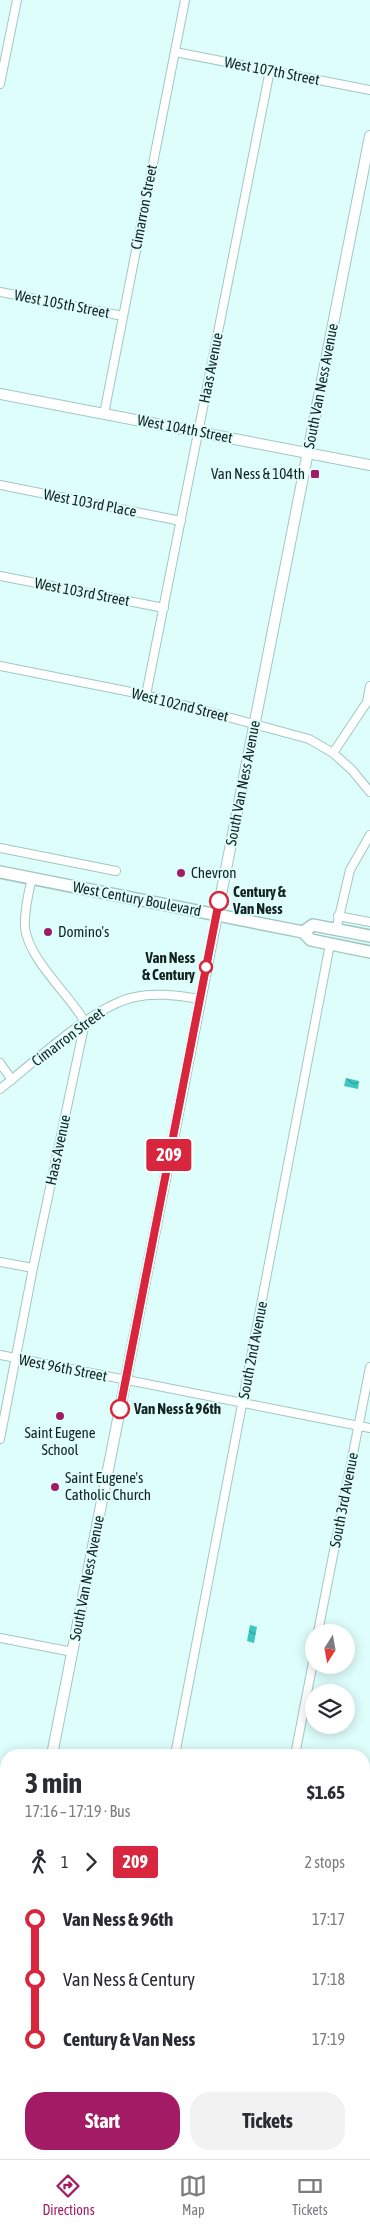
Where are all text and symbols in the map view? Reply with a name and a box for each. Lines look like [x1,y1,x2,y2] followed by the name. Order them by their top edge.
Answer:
[223,53,321,88] street label: West 107th Street
[127,163,160,251] street label: Cimarron Street
[13,286,111,321] street label: West 105th Street
[300,322,341,450] street label: South Van Ness Avenue
[195,331,226,405] street label: Haas Avenue
[136,411,234,446] street label: West 104th Street
[211,465,305,482] place label: Van Ness & 104th
[309,468,321,480] marker: Van Ness & 104th
[42,485,138,520] street label: West 103rd Place
[33,574,131,609] street label: West 103rd Street
[130,684,230,725] street label: West 102nd Street
[222,719,263,847] street label: South Van Ness Avenue
[191,864,237,881] place label: Chevron
[175,867,187,879] marker: Chevron
[71,878,203,919] street label: West Century Boulevard
[232,883,286,917] place label: Century & Van Ness
[209,891,229,911] marker: Century & Van Ness
[58,923,109,940] place label: Domino's
[42,926,54,938] marker: Domino's
[142,949,196,983] place label: Van Ness & Century
[199,960,213,974] marker: Van Ness & Century
[28,1004,107,1069] street label: Cimarron Street
[42,1113,73,1187] street label: Haas Avenue
[140,1139,198,1171] line badge: 209
[156,1144,182,1165] text: 209
[235,1299,270,1400] street label: South 2nd Avenue
[18,1351,109,1384] street label: West 96th Street
[110,1399,130,1419] marker: Van Ness & 96th
[133,1400,221,1417] place label: Van Ness & 96th
[54,1410,66,1422] marker: Saint Eugene School
[24,1424,96,1458] place label: Saint Eugene School
[326,1451,361,1549] street label: South 3rd Avenue
[65,1469,151,1503] place label: Saint Eugene's Catholic Church
[49,1481,61,1493] marker: Saint Eugene's Catholic Church
[66,1514,107,1642] street label: South Van Ness Avenue
[305,1624,355,1674] north arrow
[305,1624,355,1734] map controls
[305,1684,355,1734] button: layers
[25,1767,82,1799] text: 3 min
[307,1781,345,1803] text: $1.65
[25,1802,130,1820] text: 17:16 – 17:19 · Bus
[25,1848,53,1876] icon: walk
[77,1848,105,1876] icon: forward
[123,1851,148,1872] text: 209
[61,1853,69,1871] text: 1
[304,1853,345,1871] text: 2 stops
[63,1908,173,1930] text: Van Ness & 96th
[312,1910,345,1928] text: 17:17
[63,1968,195,1990] text: Van Ness & Century
[312,1970,345,1988] text: 17:18
[63,2028,195,2050] text: Century & Van Ness
[312,2030,345,2048] text: 17:19
[25,2092,180,2150] button: Start
[190,2092,345,2150] button: Tickets
[42,2172,95,2218] tab: Directions
[179,2172,207,2218] tab: Map
[292,2172,328,2218] tab: Tickets

